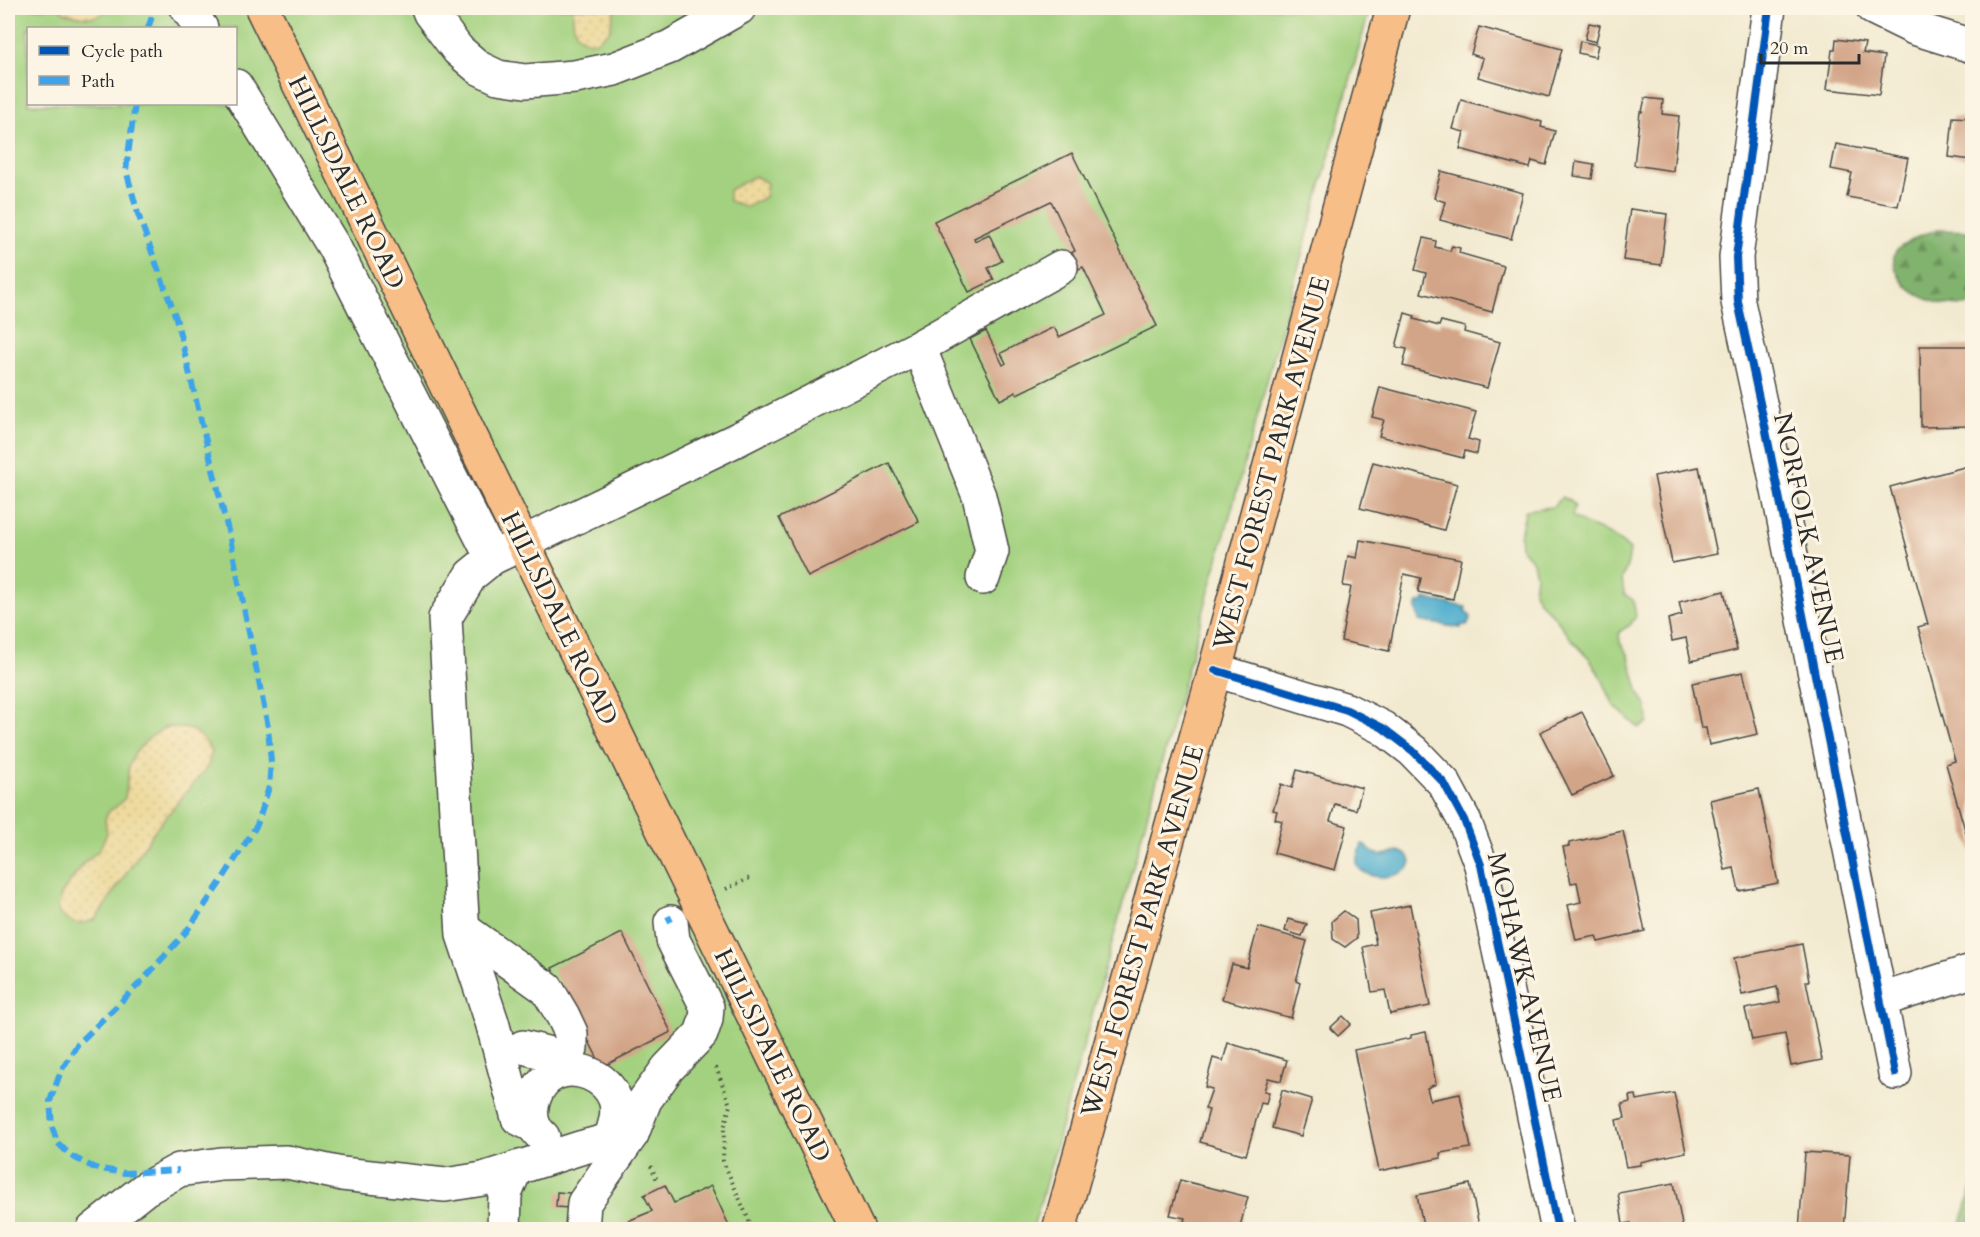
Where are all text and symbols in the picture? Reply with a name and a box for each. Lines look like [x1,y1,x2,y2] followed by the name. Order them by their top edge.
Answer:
[27,27,237,105] legend
[1761,27,1858,65] scale bar
[1770,36,1809,61] text: 20 m
[81,39,163,64] text: Cycle path
[81,69,115,94] text: Path
[280,70,413,295] street label: HILLSDALE ROAD
[1204,272,1338,655] street label: WEST FOREST PARK AVENUE
[1765,410,1852,667] street label: NORFOLK AVENUE
[493,506,626,731] street label: HILLSDALE ROAD
[1072,741,1212,1122] street label: WEST FOREST PARK AVENUE
[1479,849,1570,1105] street label: MOHAWK AVENUE
[706,943,839,1168] street label: HILLSDALE ROAD

